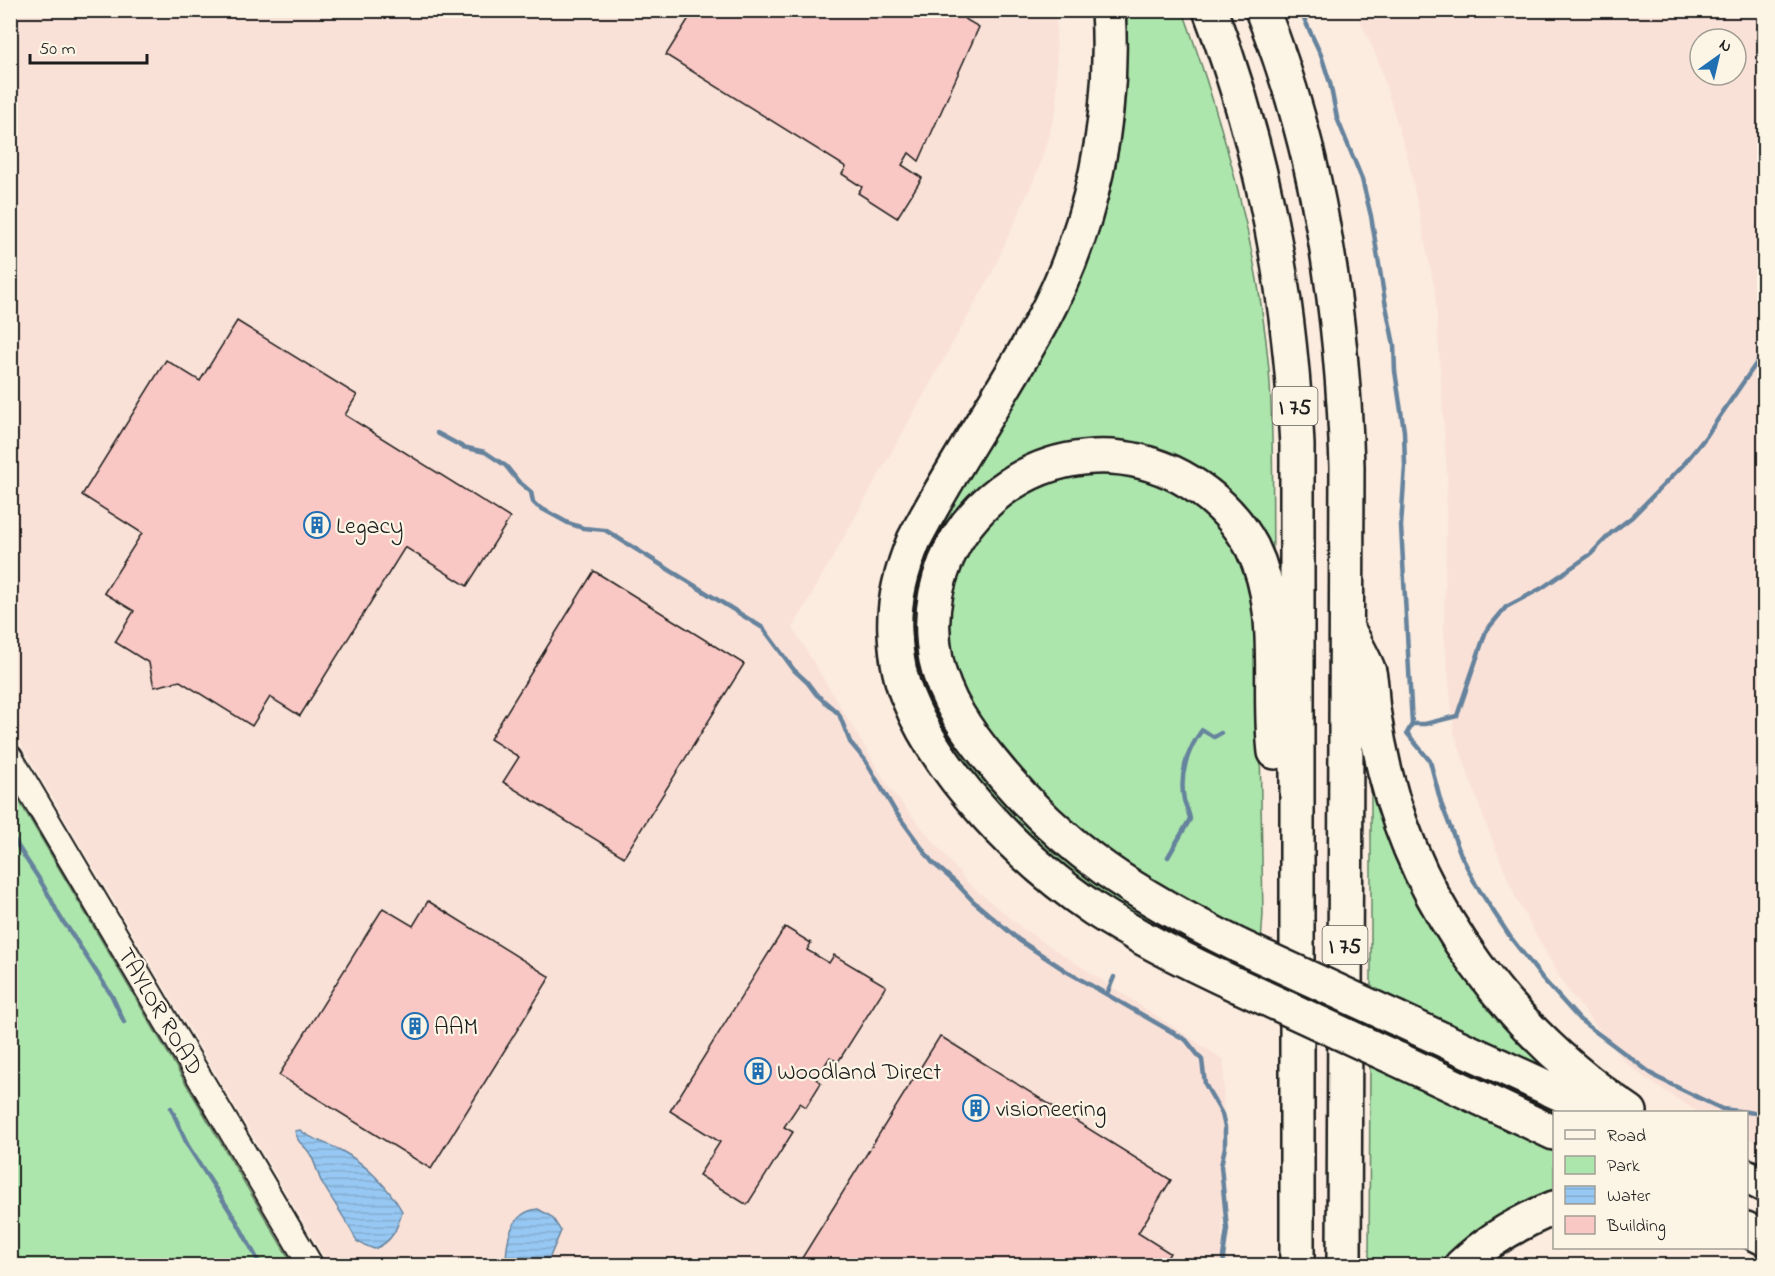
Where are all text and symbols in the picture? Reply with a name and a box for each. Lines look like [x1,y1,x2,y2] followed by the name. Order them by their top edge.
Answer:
[30,27,147,65] scale bar
[1688,27,1748,87] north arrow
[1714,33,1737,59] text: N
[39,37,76,63] text: 50 m
[1272,387,1318,425] road number: I 75
[302,510,332,540] building icon: Legacy
[336,510,403,546] place label: Legacy
[1322,926,1368,964] road number: I 75
[107,942,211,1083] street label: TAYLOR ROAD
[400,1011,430,1041] building icon: AAM
[434,1011,478,1046] place label: AAM
[743,1056,773,1086] building icon: Woodland Direct
[777,1056,941,1091] place label: Woodland Direct
[961,1093,991,1123] building icon: visioneering
[996,1093,1106,1128] place label: visioneering
[1553,1111,1748,1249] legend
[1607,1124,1646,1150] text: Road
[1607,1154,1640,1180] text: Park
[1607,1184,1651,1210] text: Water
[1606,1214,1666,1241] text: Building

